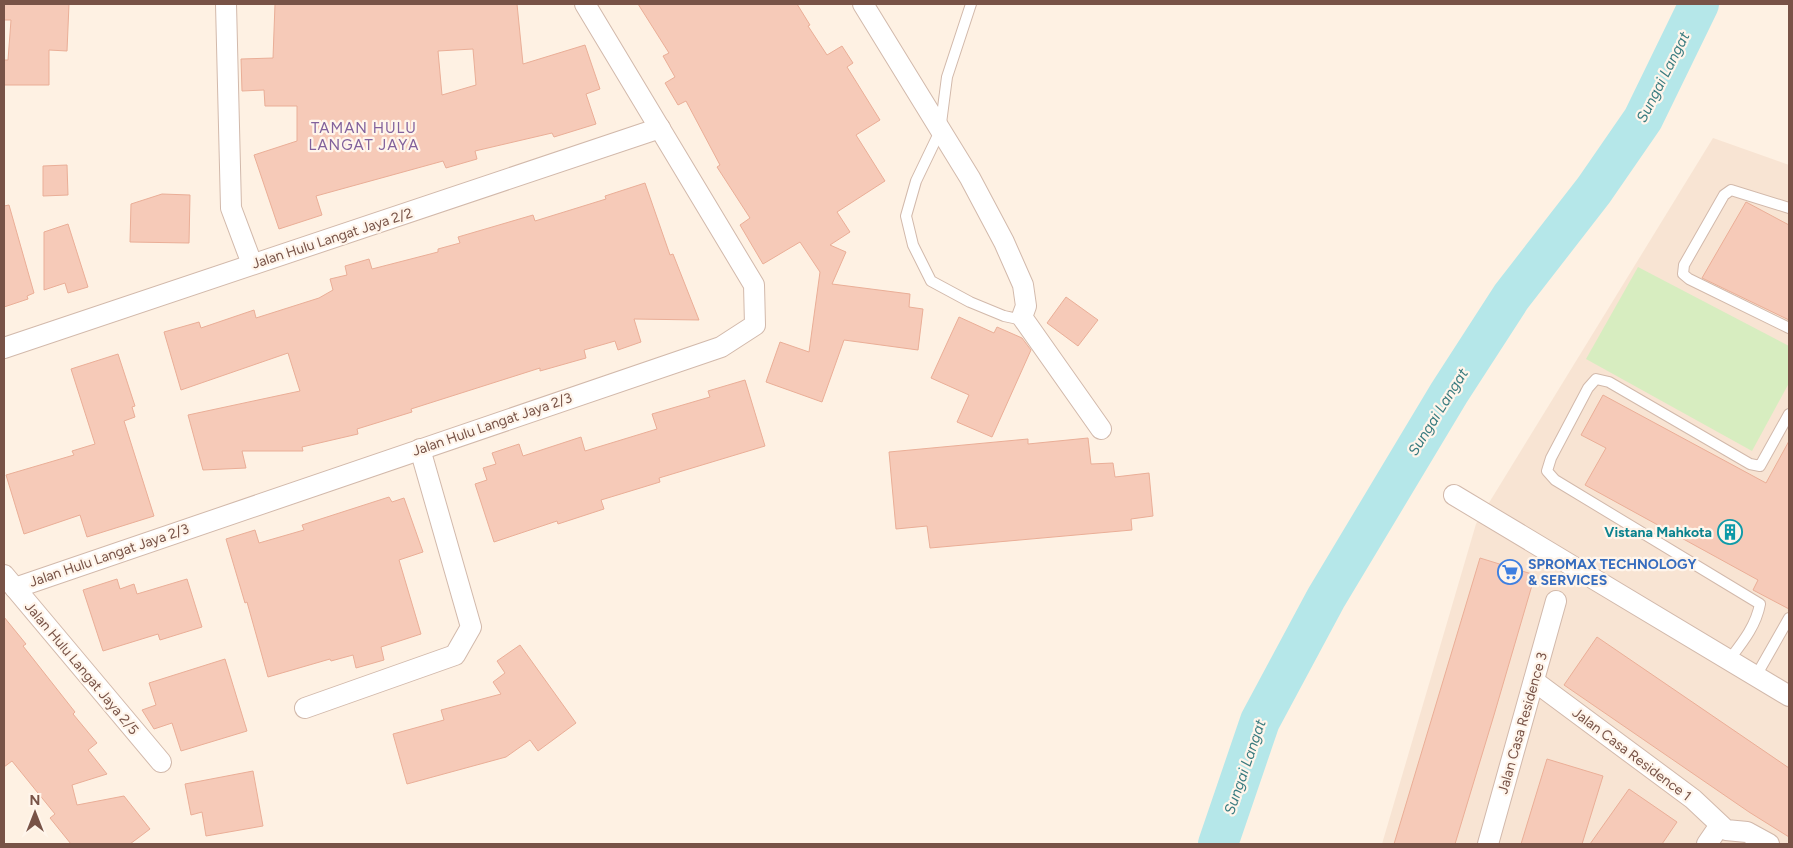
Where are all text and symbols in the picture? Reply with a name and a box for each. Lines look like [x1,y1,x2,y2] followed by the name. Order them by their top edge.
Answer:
[1632,29,1694,125] water label: Sungai Langat
[309,119,419,154] district label: TAMAN HULU LANGAT JAYA
[250,204,415,273] street label: Jalan Hulu Langat Jaya 2/2
[1404,365,1472,459] water label: Sungai Langat
[410,389,574,460] street label: Jalan Hulu Langat Jaya 2/3
[1717,519,1743,545] building icon: Vistana Mahkota
[27,520,191,591] street label: Jalan Hulu Langat Jaya 2/3
[1604,524,1712,541] place label: Vistana Mahkota
[1528,556,1697,589] place label: SPROMAX TECHNOLOGY & SERVICES
[1497,559,1523,585] supermarket icon: SPROMAX TECHNOLOGY & SERVICES
[21,598,142,738] street label: Jalan Hulu Langat Jaya 2/5
[1494,650,1551,796] street label: Jalan Casa Residence 3
[1569,704,1695,805] street label: Jalan Casa Residence 1
[1220,717,1270,817] water label: Sungai Langat
[10,788,60,838] north arrow
[30,792,40,809] text: N

